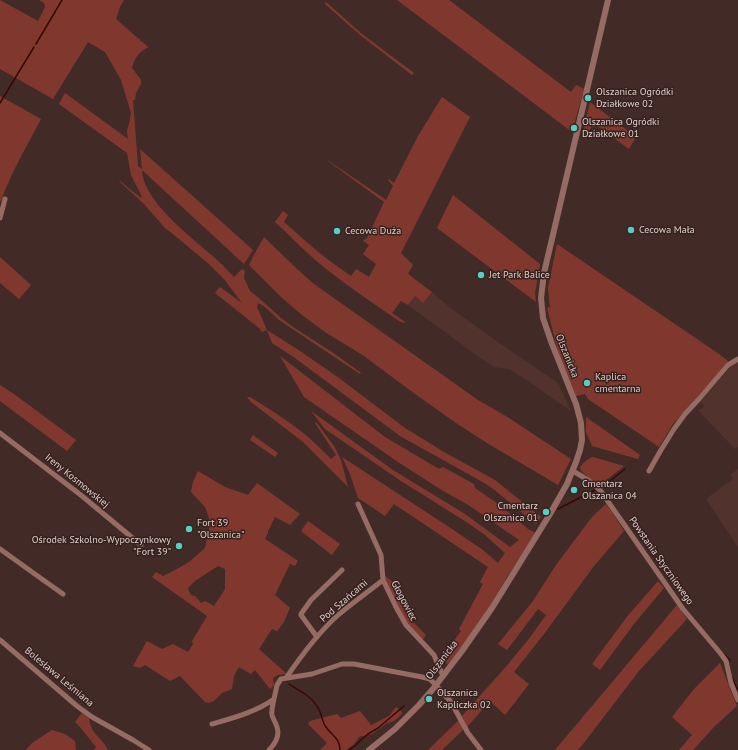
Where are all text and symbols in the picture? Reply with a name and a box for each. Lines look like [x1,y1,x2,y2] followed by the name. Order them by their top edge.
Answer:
[596,86,674,110] place label: Olszanica Ogródki Działkowe 02
[583,93,593,103] marker: Olszanica Ogródki Działkowe 02
[582,116,660,140] place label: Olszanica Ogródki Działkowe 01
[569,123,579,133] marker: Olszanica Ogródki Działkowe 01
[639,224,695,236] place label: Cecowa Mała
[345,225,401,237] place label: Cecowa Duża
[626,225,636,235] marker: Cecowa Mała
[332,226,342,236] marker: Cecowa Duża
[489,269,550,281] place label: Jet Park Balice
[476,270,486,280] marker: Jet Park Balice
[553,333,581,379] street label: Olszanicka
[595,371,640,394] place label: Kaplica cmentarna
[582,378,592,388] marker: Kaplica cmentarna
[42,451,112,511] street label: Ireny Kosmowskiej
[582,478,637,502] place label: Cmentarz Olszanica 04
[569,485,579,495] marker: Cmentarz Olszanica 04
[483,500,538,524] place label: Cmentarz Olszanica 01
[541,507,551,517] marker: Cmentarz Olszanica 01
[626,515,696,607] street label: Powstania Styczniowego
[197,517,244,540] place label: Fort 39 "Olszanica"
[184,524,194,534] marker: Fort 39 "Olszanica"
[32,534,171,558] place label: Ośrodek Szkolno-Wypoczynkowy "Fort 39"
[174,541,184,551] marker: Ośrodek Szkolno-Wypoczynkowy "Fort 39"
[318,577,370,625] street label: Pod Szańcami
[388,579,420,623] street label: Głogowiec
[423,638,461,682] street label: Olszanicka
[22,645,96,709] street label: Bolesława Leśmiana
[437,687,491,710] place label: Olszanica Kapliczka 02
[424,694,434,704] marker: Olszanica Kapliczka 02

